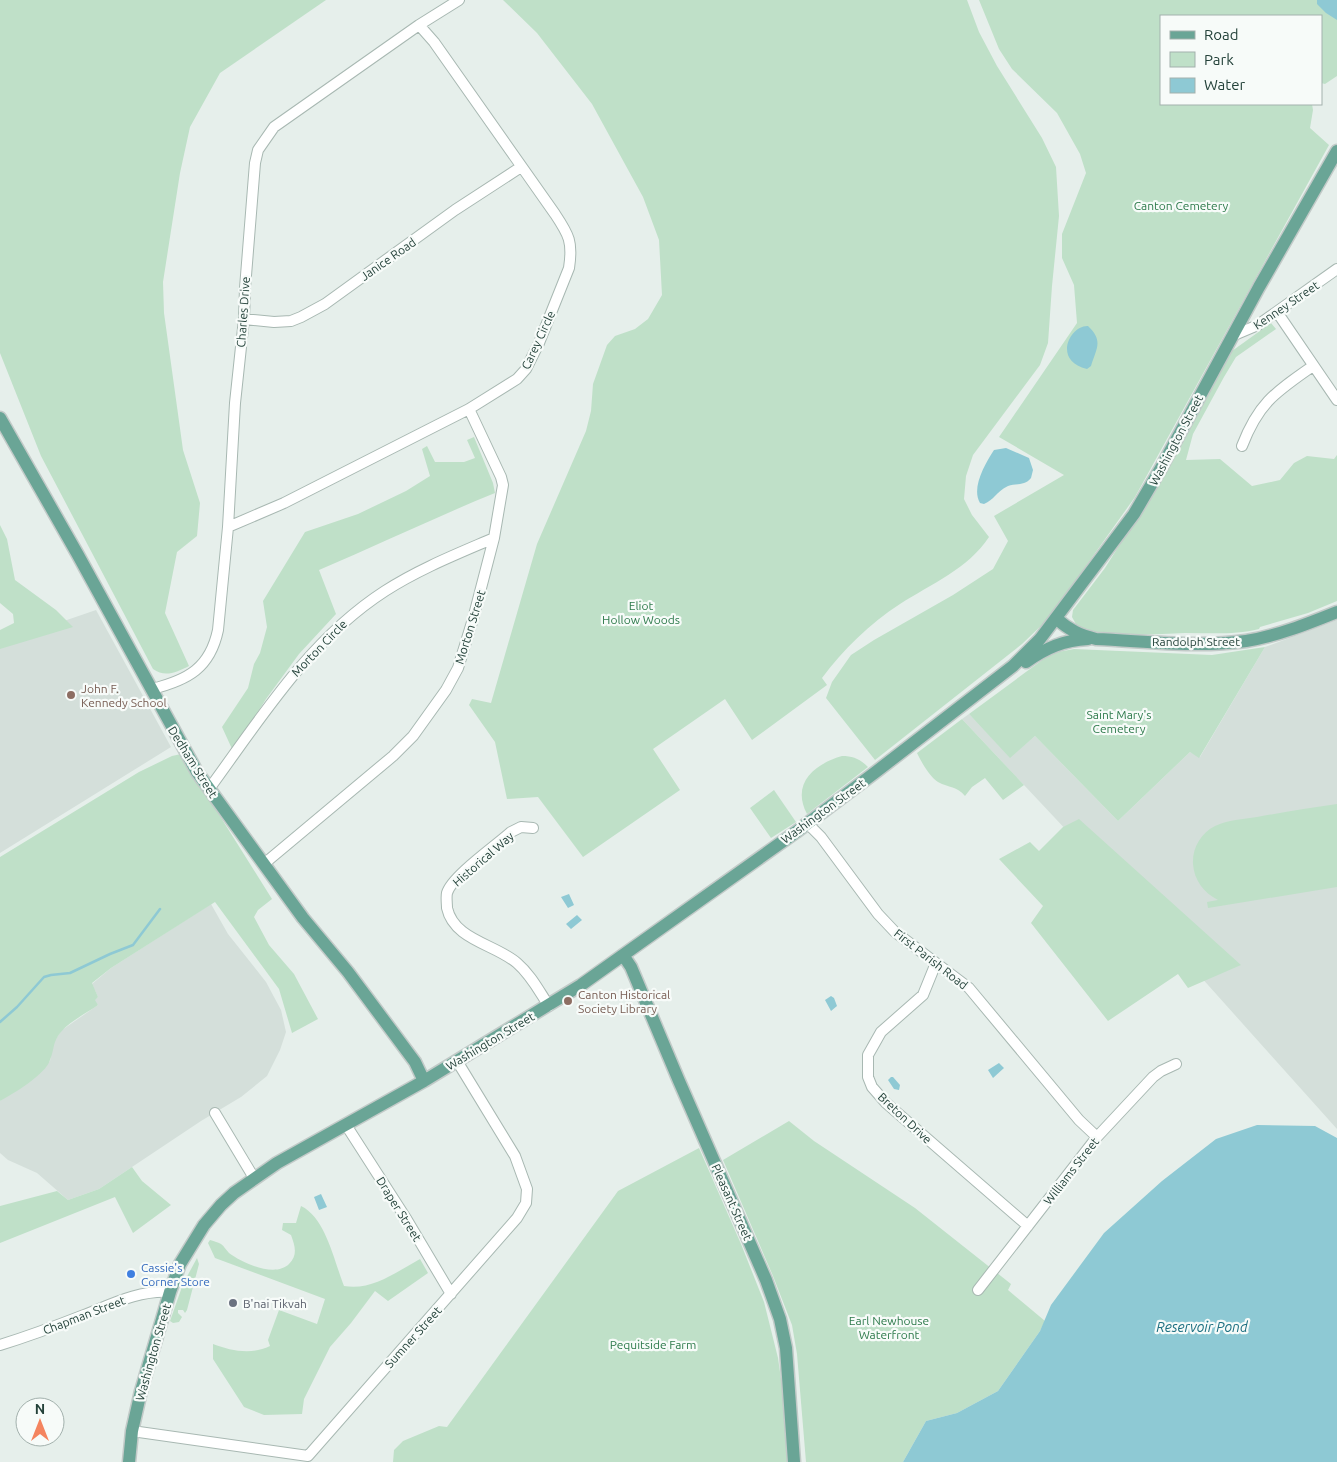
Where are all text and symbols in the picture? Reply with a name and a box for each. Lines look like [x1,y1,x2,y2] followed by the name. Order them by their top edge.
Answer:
[1160,15,1322,105] legend
[1204,26,1239,43] text: Road
[1204,51,1234,68] text: Park
[1204,76,1245,93] text: Water
[1134,199,1228,212] park label: Canton Cemetery
[358,235,418,283] street label: Janice Road
[234,276,252,348] street label: Charles Drive
[1251,278,1321,332] street label: Kenney Street
[519,309,557,371] street label: Carey Circle
[1147,392,1205,487] street label: Washington Street
[453,588,488,666] street label: Morton Street
[602,599,680,626] park label: Eliot Hollow Woods
[289,617,349,679] street label: Morton Circle
[1152,635,1240,648] street label: Randolph Street
[81,682,167,709] place label: John F. Kennedy School
[65,689,77,701] marker: John F. Kennedy School
[1087,708,1152,735] park label: Saint Mary's Cemetery
[166,724,220,800] street label: Dedham Street
[778,776,868,846] street label: Washington Street
[450,829,516,889] street label: Historical Way
[892,926,970,992] street label: First Parish Road
[578,988,670,1015] place label: Canton Historical Society Library
[562,995,574,1007] marker: Canton Historical Society Library
[444,1009,537,1072] street label: Washington Street
[876,1090,934,1146] street label: Breton Drive
[1041,1135,1101,1207] street label: Williams Street
[709,1162,755,1242] street label: Pleasant Street
[374,1174,424,1244] street label: Draper Street
[141,1261,210,1288] place label: Cassie's Corner Store
[125,1268,137,1280] marker: Cassie's Corner Store
[41,1293,127,1337] street label: Chapman Street
[227,1297,239,1309] marker: B'nai Tikvah
[243,1297,307,1310] place label: B'nai Tikvah
[133,1302,173,1402] street label: Washington Street
[382,1304,444,1370] street label: Sumner Street
[849,1314,929,1341] park label: Earl Newhouse Waterfront
[1156,1319,1249,1335] water label: Reservoir Pond
[610,1338,696,1351] park label: Pequitside Farm
[15,1397,65,1447] north arrow
[35,1401,45,1417] text: N

